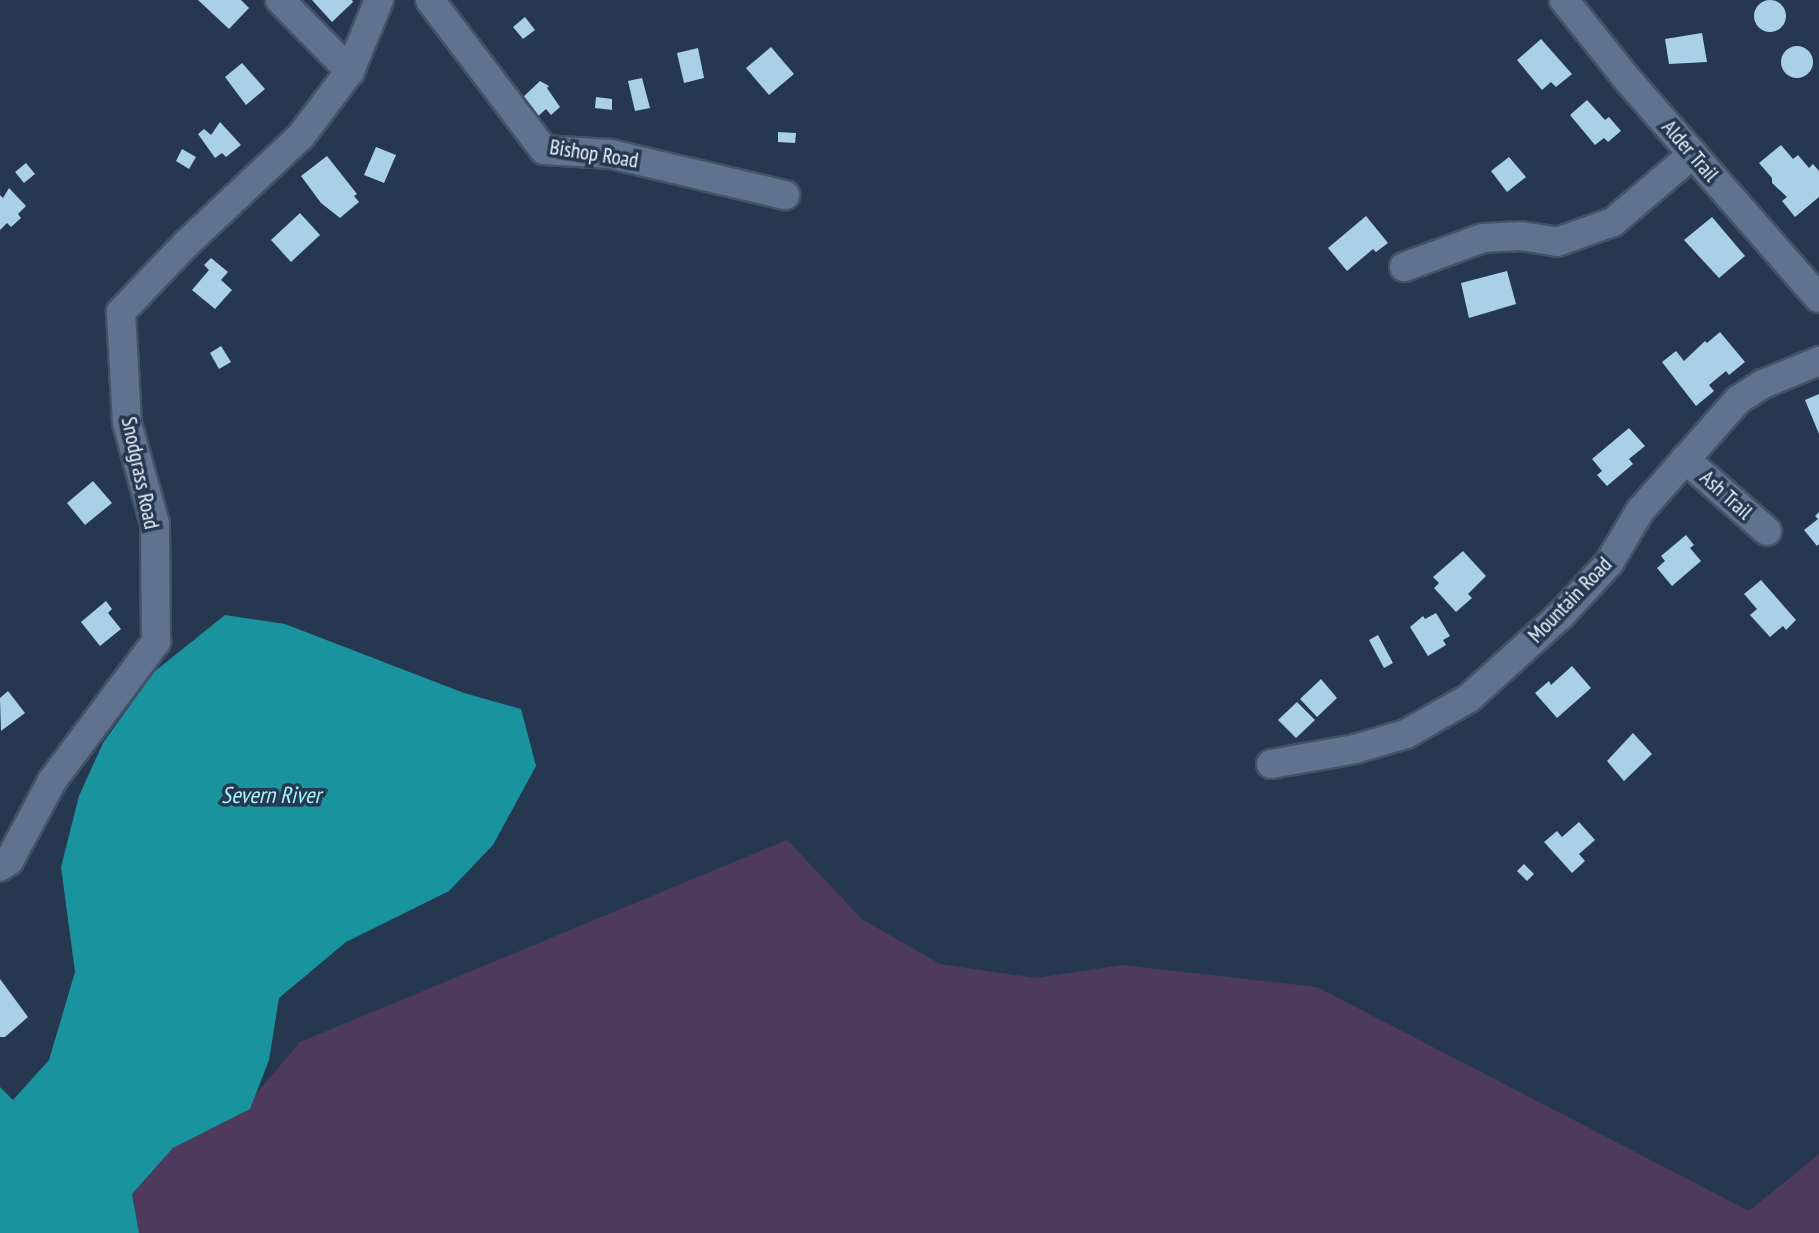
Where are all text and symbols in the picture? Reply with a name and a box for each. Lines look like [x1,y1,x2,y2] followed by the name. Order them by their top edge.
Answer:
[1656,115,1724,187] street label: Alder Trail
[548,135,640,173] street label: Bishop Road
[116,415,164,531] street label: Snodgrass Road
[1695,465,1757,525] street label: Ash Trail
[1523,552,1617,648] street label: Mountain Road
[221,781,321,809] water label: Severn River

